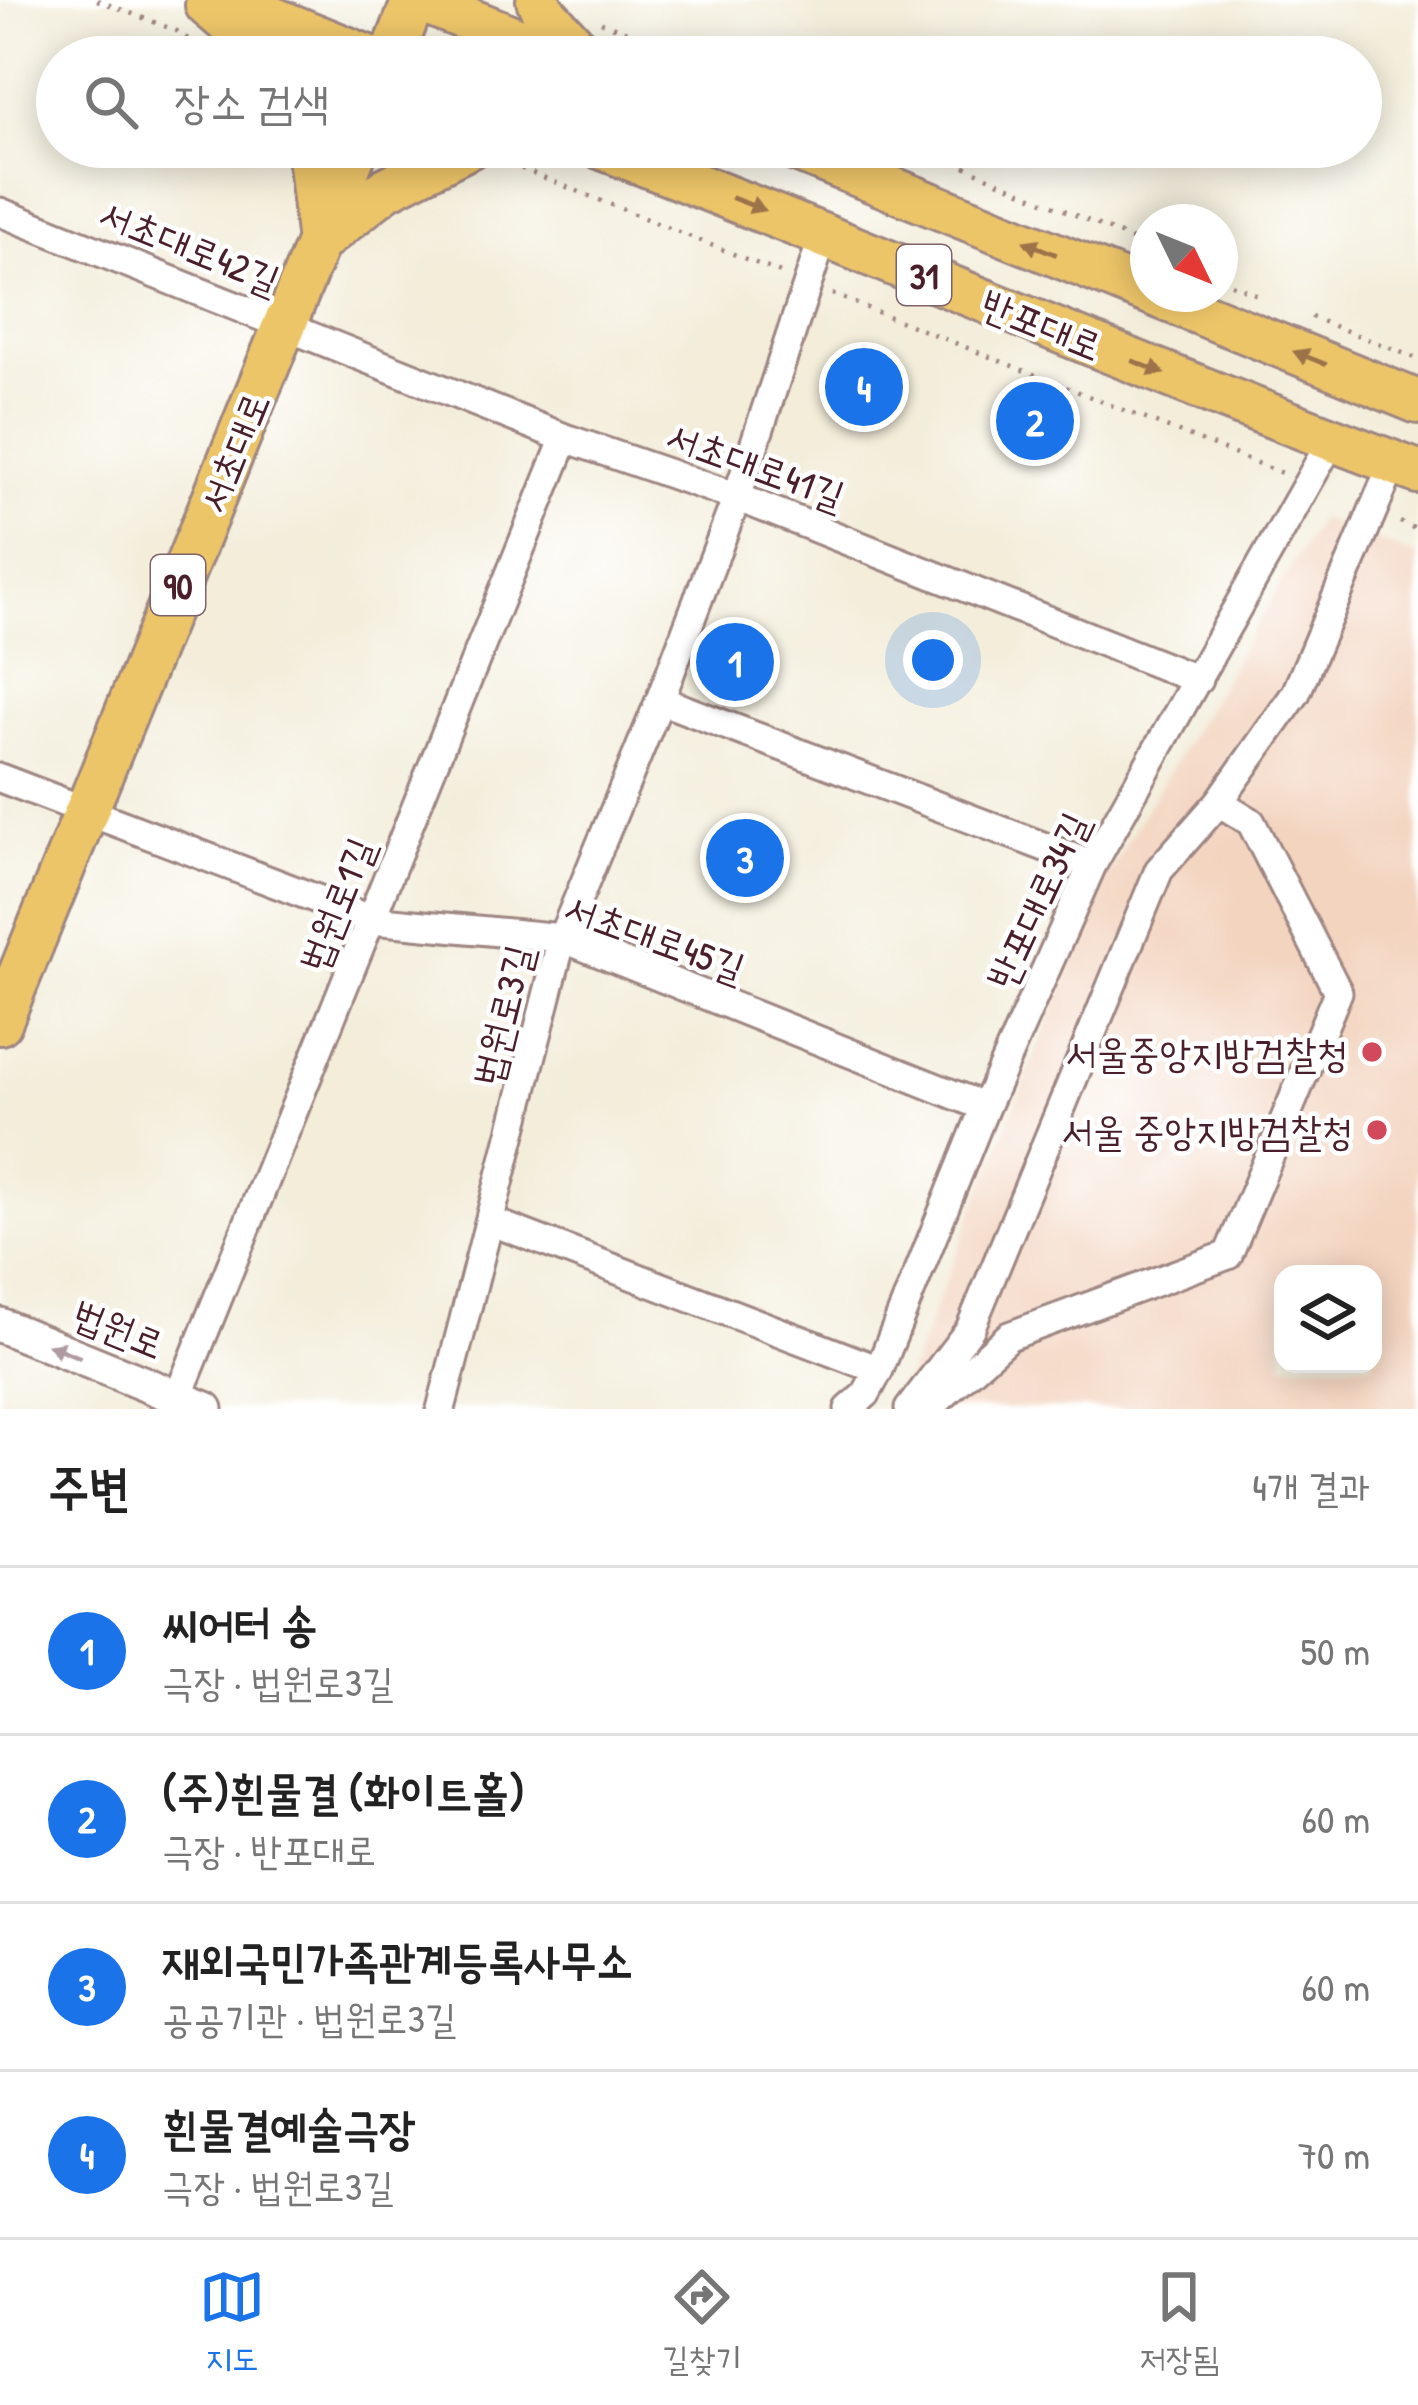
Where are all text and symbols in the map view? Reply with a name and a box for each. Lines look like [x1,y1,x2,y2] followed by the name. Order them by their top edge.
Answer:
[36,36,1382,168] search box
[78,69,144,135] icon: search
[174,71,329,132] text: 장소 검색
[92,186,288,306] street label: 서초대로42길
[731,196,767,215] one-way arrow
[1130,204,1238,312] north arrow
[1021,238,1057,257] one-way arrow
[897,245,951,305] road number: 31
[974,276,1110,372] street label: 반포대로
[825,342,903,432] pin: 4
[1291,348,1327,367] one-way arrow
[1131,358,1167,377] one-way arrow
[996,376,1074,466] pin: 2
[185,384,281,520] street label: 서초대로
[660,408,852,522] street label: 서초대로41길
[151,555,205,615] road number: 90
[696,617,774,707] pin: 1
[903,630,963,690] your location
[973,803,1101,997] street label: 반포대로34길
[706,813,784,903] pin: 3
[285,829,387,979] street label: 법원로1길
[558,880,752,994] street label: 서초대로45길
[459,939,545,1091] street label: 법원로3길
[1066,1026,1348,1079] place label: 서울중앙지방검찰청
[1359,1039,1385,1065] marker: 서울중앙지방검찰청
[1062,1104,1353,1157] place label: 서울 중앙지방검찰청
[1364,1117,1390,1143] marker: 서울 중앙지방검찰청
[1274,1265,1382,1373] map controls
[1274,1265,1382,1373] button: layers
[65,1286,173,1370] street label: 법원로
[46,1341,82,1360] one-way arrow
[48,1452,130,1521] text: 주변
[1252,1460,1370,1513] text: 4개 결과
[162,1593,317,1654] text: 씨어터 송
[80,1624,94,1677] text: 1
[1301,1624,1370,1677] text: 50 m
[162,1655,394,1708] text: 극장 · 법원로3길
[162,1761,525,1822] text: (주)흰물결 (화이트홀)
[78,1792,96,1845] text: 2
[1301,1792,1370,1845] text: 60 m
[162,1823,376,1876] text: 극장 · 반포대로
[162,1929,633,1990] text: 재외국민가족관계등록사무소
[78,1960,96,2013] text: 3
[1301,1960,1370,2013] text: 60 m
[162,1991,456,2044] text: 공공기관 · 법원로3길
[162,2097,415,2158] text: 흰물결예술극장
[80,2128,94,2181] text: 4
[1298,2128,1370,2181] text: 70 m
[162,2159,394,2212] text: 극장 · 법원로3길
[199,2264,265,2381] tab: 지도
[662,2264,742,2381] tab: 길찾기
[1140,2264,1219,2381] tab: 저장됨

